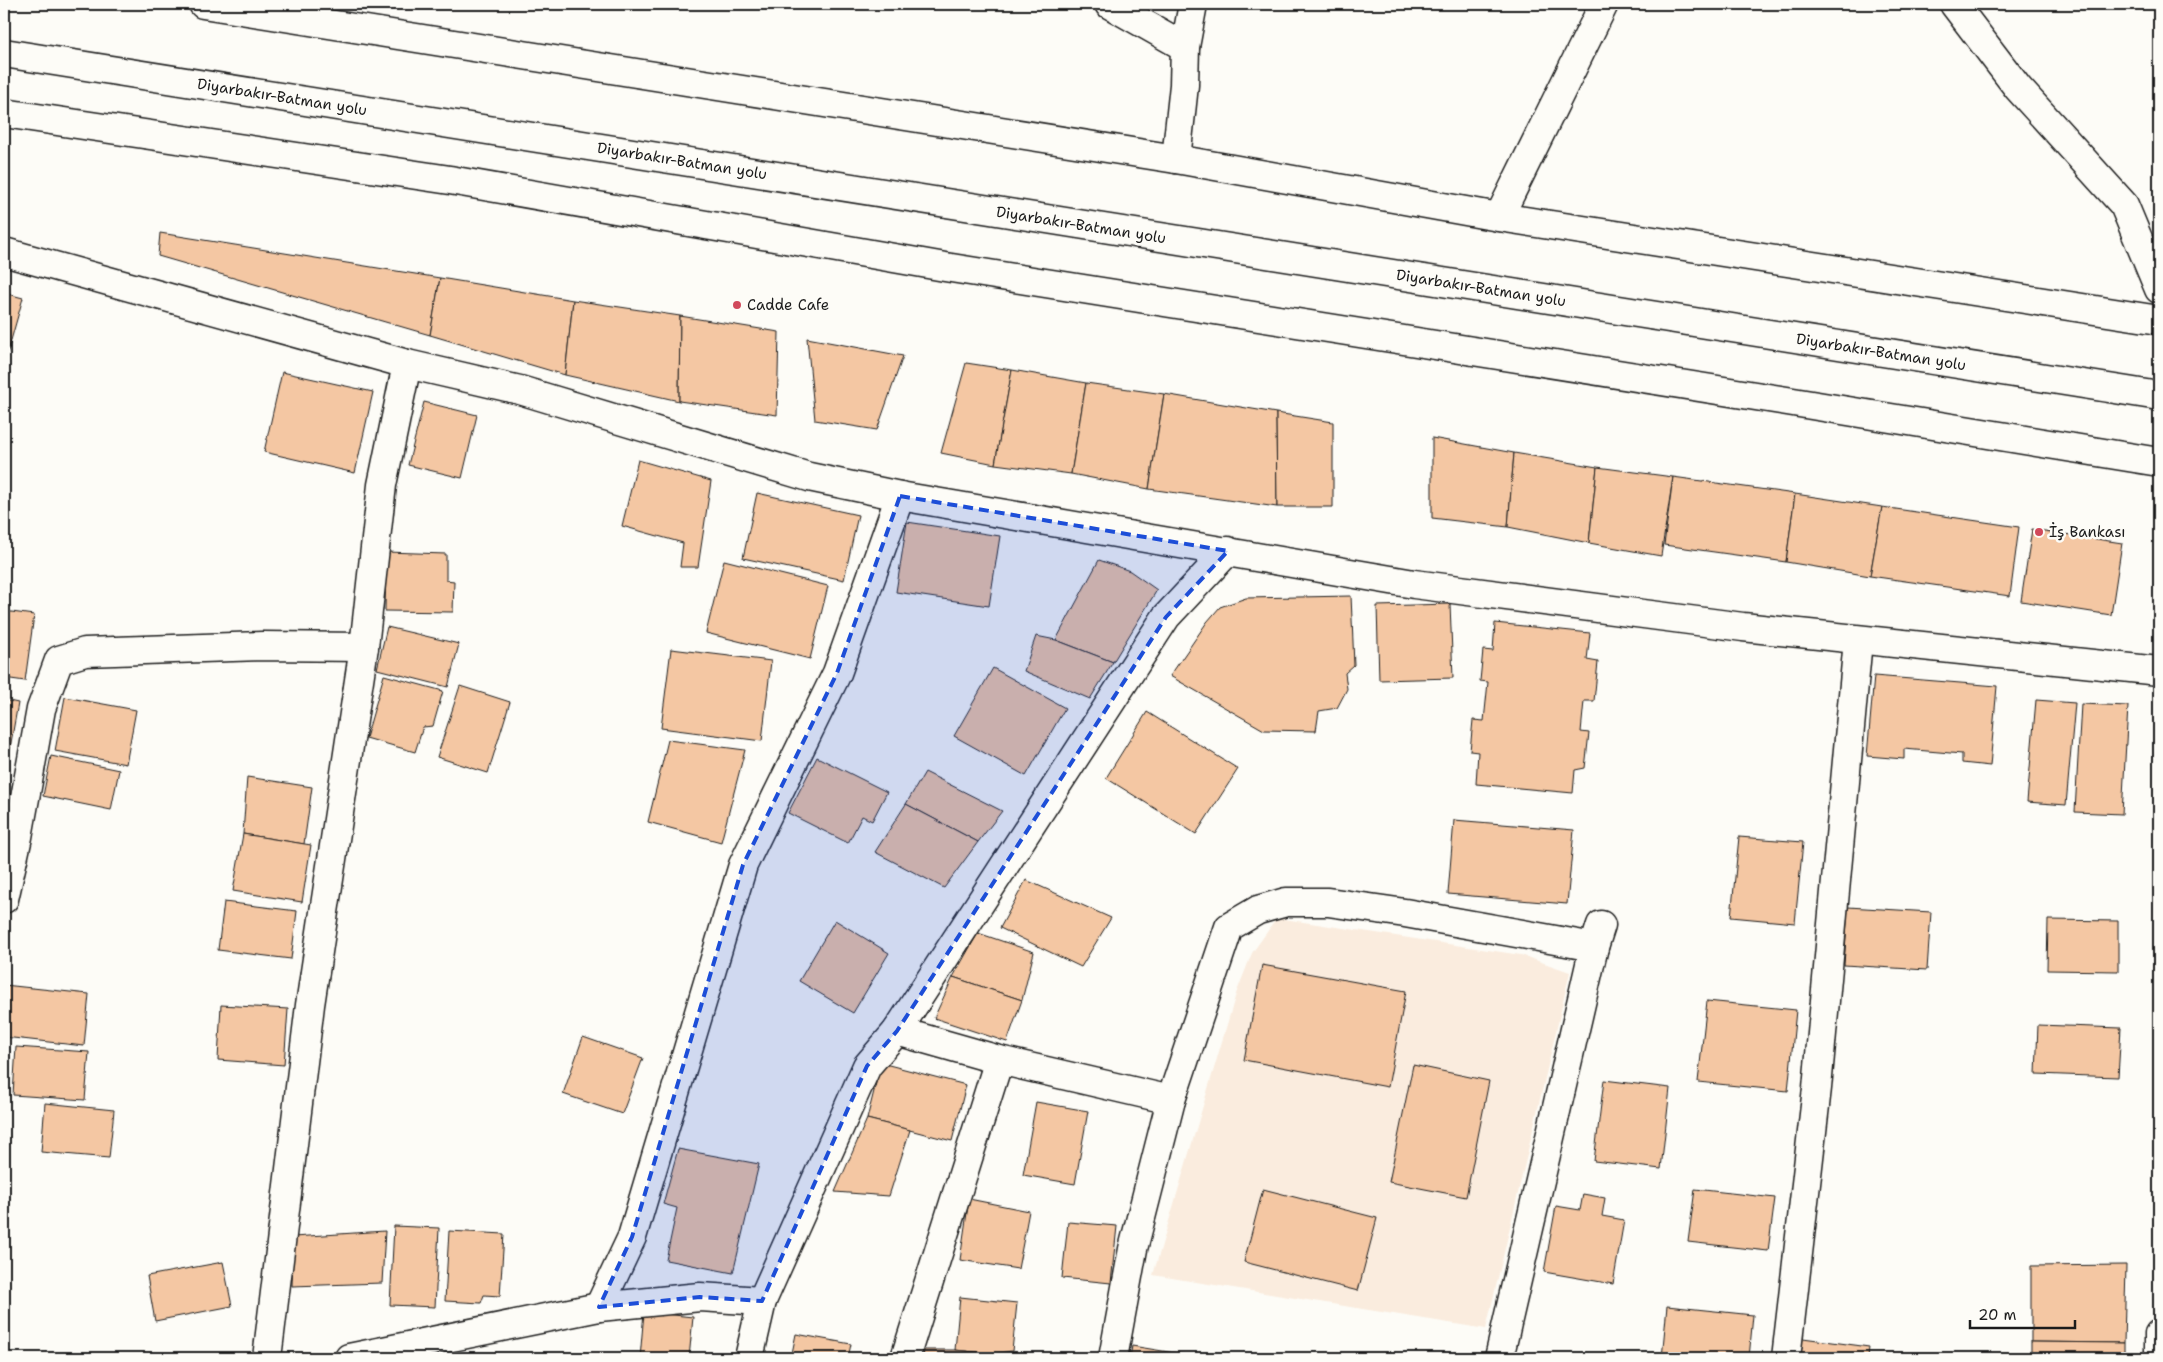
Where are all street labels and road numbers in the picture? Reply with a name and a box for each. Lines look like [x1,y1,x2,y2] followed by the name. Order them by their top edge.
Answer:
[196,74,368,120] street label: Diyarbakır-Batman yolu
[596,138,768,184] street label: Diyarbakır-Batman yolu
[995,202,1167,248] street label: Diyarbakır-Batman yolu
[1395,265,1567,311] street label: Diyarbakır-Batman yolu
[1795,329,1967,375] street label: Diyarbakır-Batman yolu

